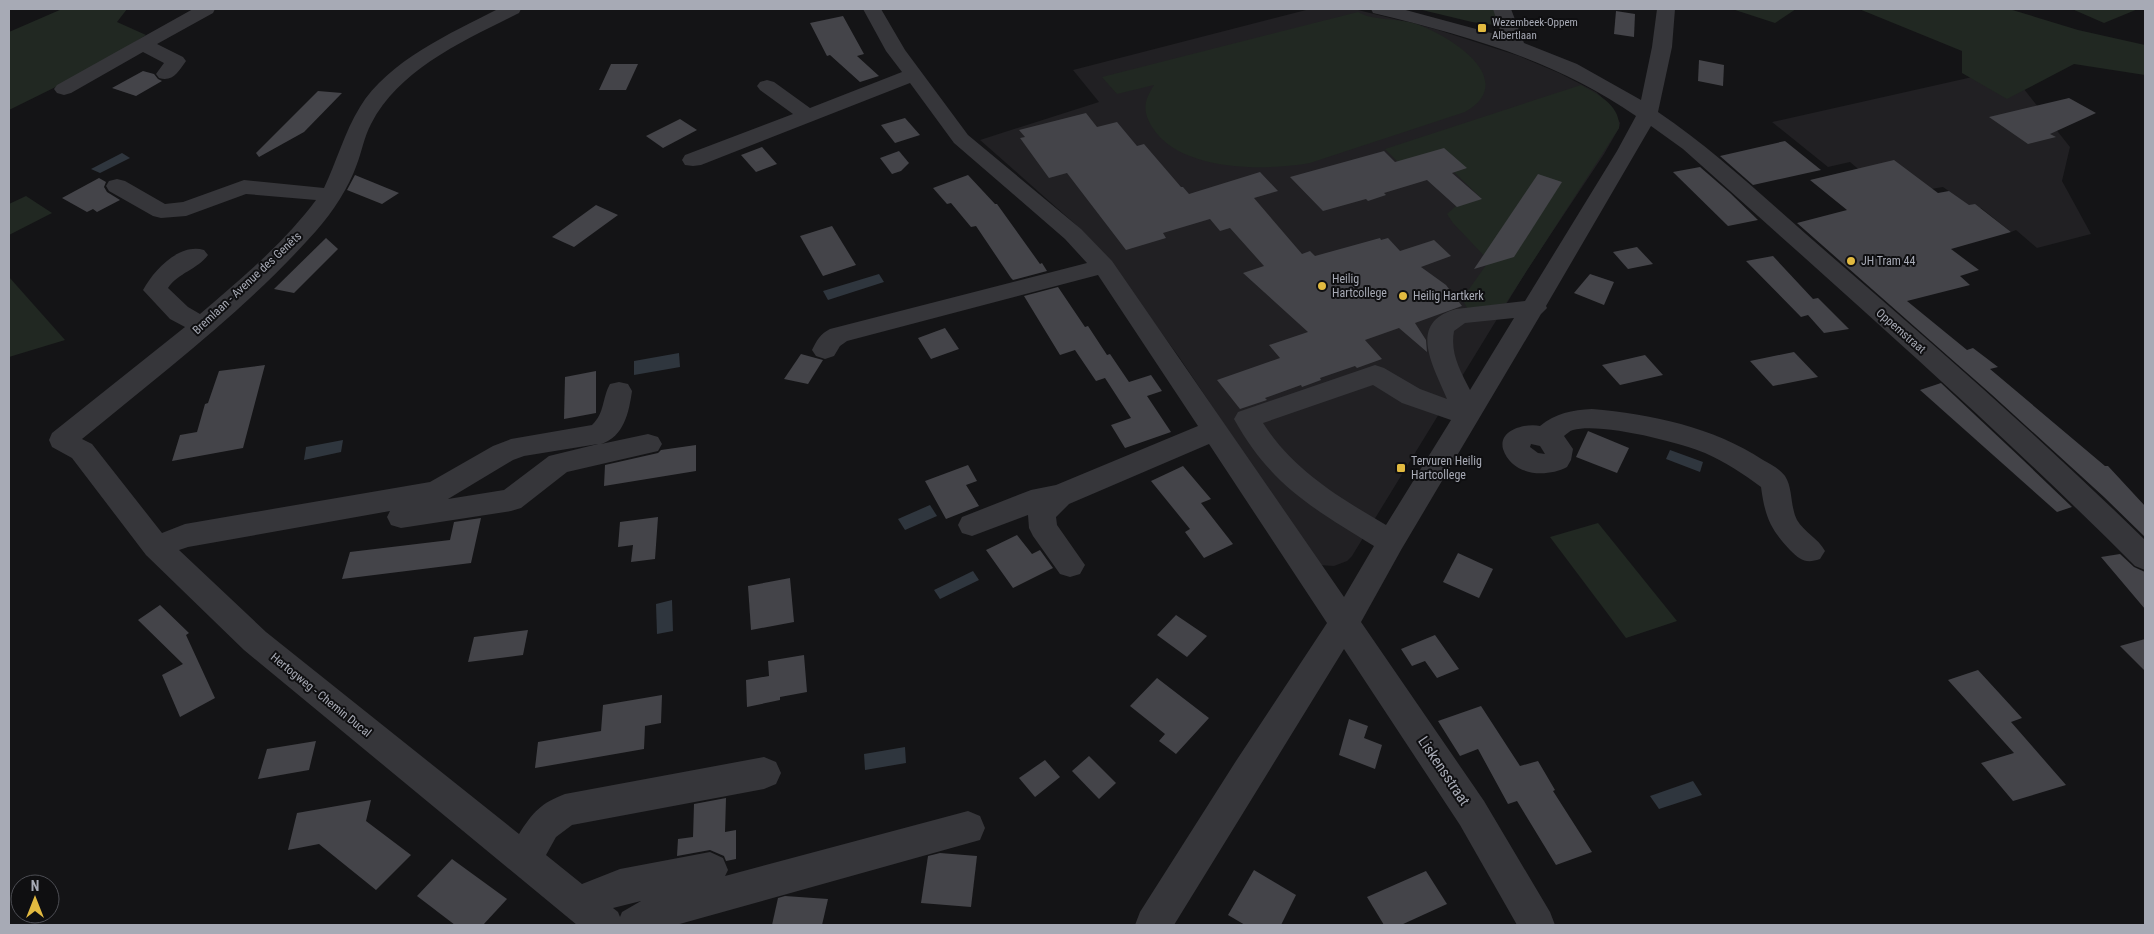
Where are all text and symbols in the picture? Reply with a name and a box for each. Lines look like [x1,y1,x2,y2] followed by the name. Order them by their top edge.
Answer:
[1492,16,1578,42] place label: Wezembeek-Oppem Albertlaan
[1476,22,1488,34] marker: Wezembeek-Oppem Albertlaan
[190,229,304,337] street label: Bremlaan - Avenue des Genêts
[1861,254,1915,268] place label: JH Tram 44
[1845,255,1857,267] marker: JH Tram 44
[1332,272,1387,300] place label: Heilig Hartcollege
[1316,280,1328,292] marker: Heilig Hartcollege
[1413,289,1484,303] place label: Heilig Hartkerk
[1397,290,1409,302] marker: Heilig Hartkerk
[1873,306,1929,357] street label: Oppemstraat
[1411,454,1482,482] place label: Tervuren Heilig Hartcollege
[1395,462,1407,474] marker: Tervuren Heilig Hartcollege
[268,650,374,740] street label: Hertogweg - Chemin Ducal
[1414,733,1474,809] street label: Liskensstraat
[10,874,60,924] north arrow
[31,878,39,894] text: N

